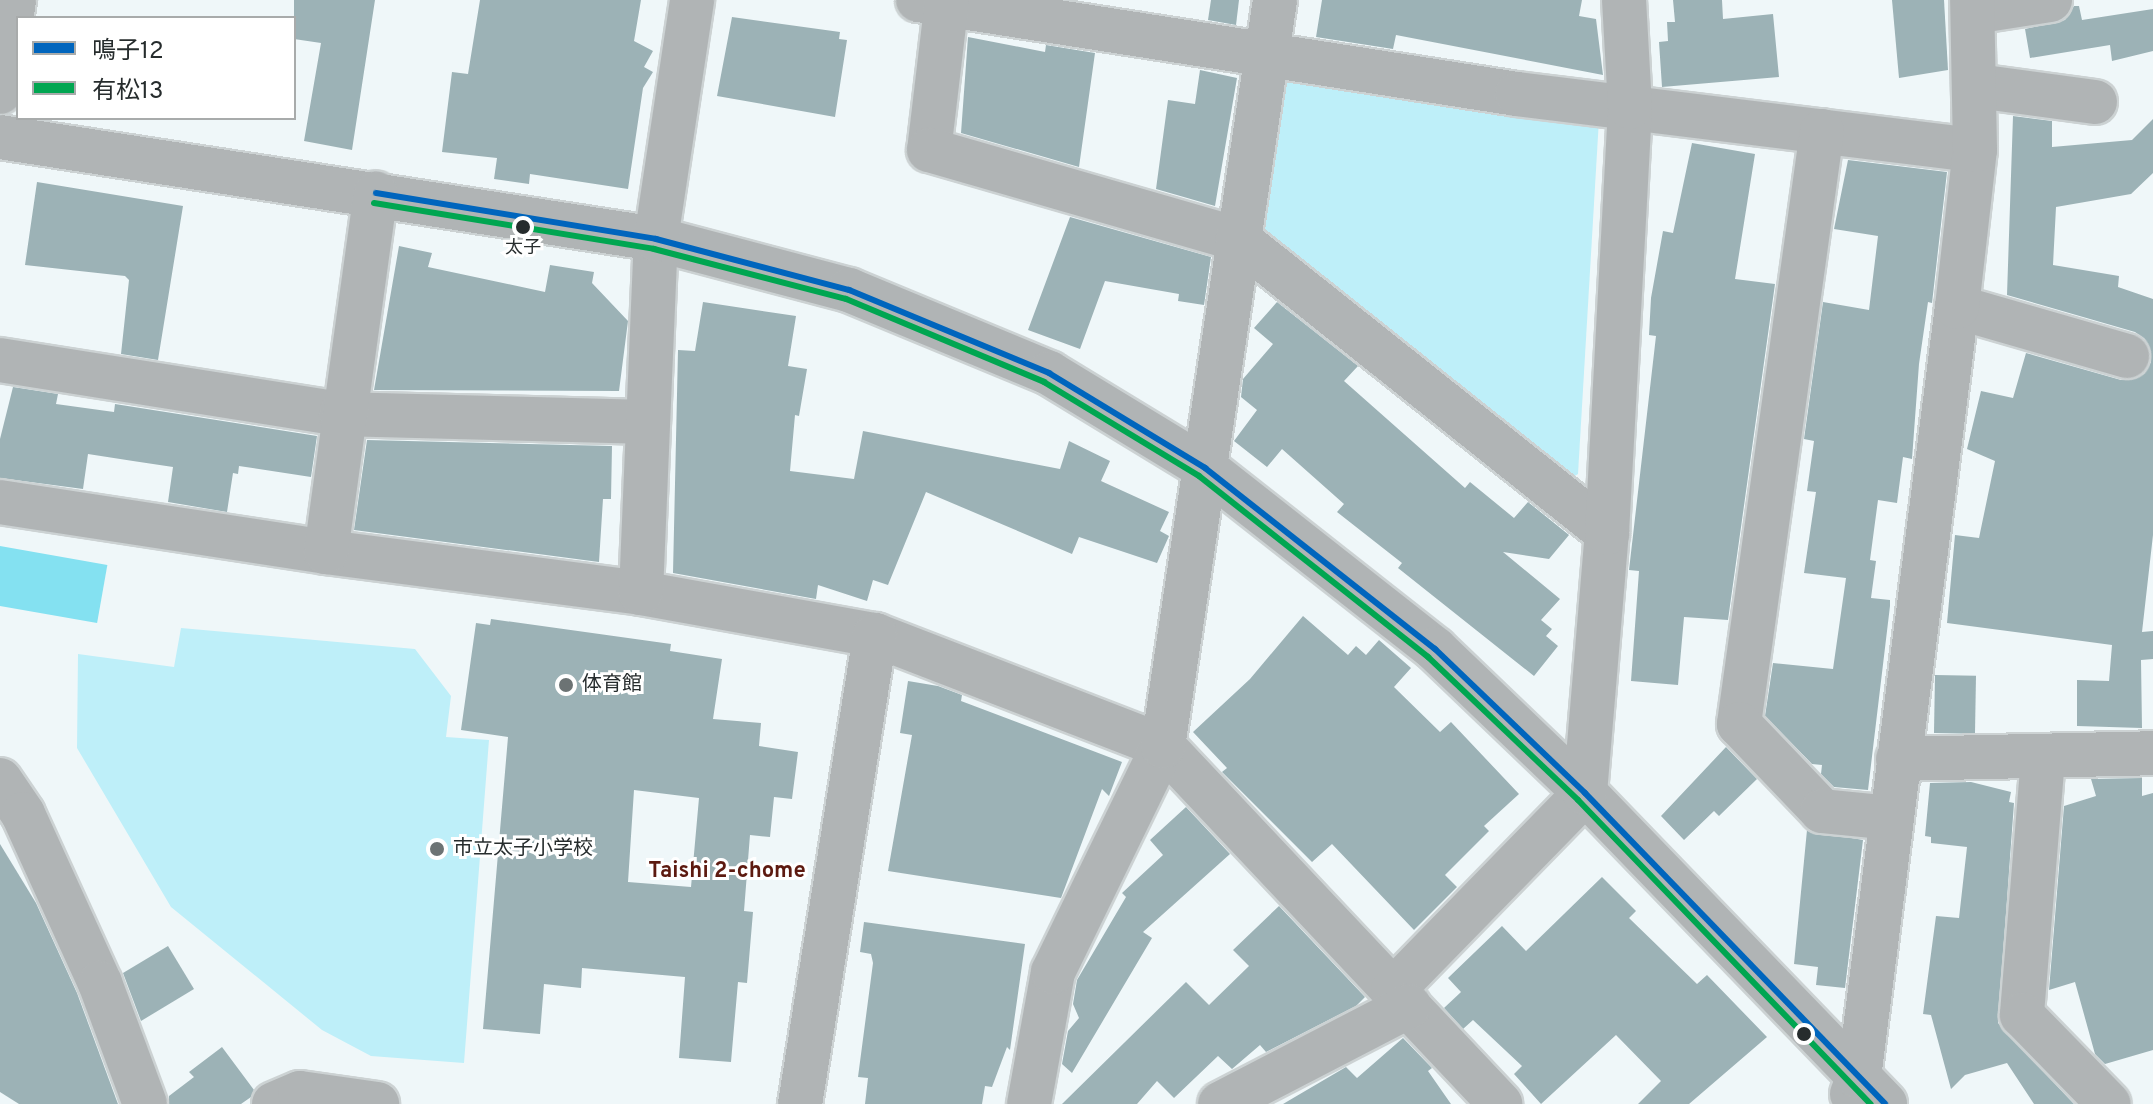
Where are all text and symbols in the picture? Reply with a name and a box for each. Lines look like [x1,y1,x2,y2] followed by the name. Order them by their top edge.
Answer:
[16,16,296,120] legend
[92,37,164,67] text: 鳴子12
[92,77,163,107] text: 有松13
[515,219,531,235] marker: 太子
[505,238,541,260] place label: 太子
[582,673,642,697] place label: 体育館
[557,676,575,694] marker: 体育館
[453,837,593,861] place label: 市立太子小学校
[428,840,446,858] marker: 市立太子小学校
[648,859,806,885] district label: Taishi 2-chome
[1796,1026,1812,1042] unlabelled marker

